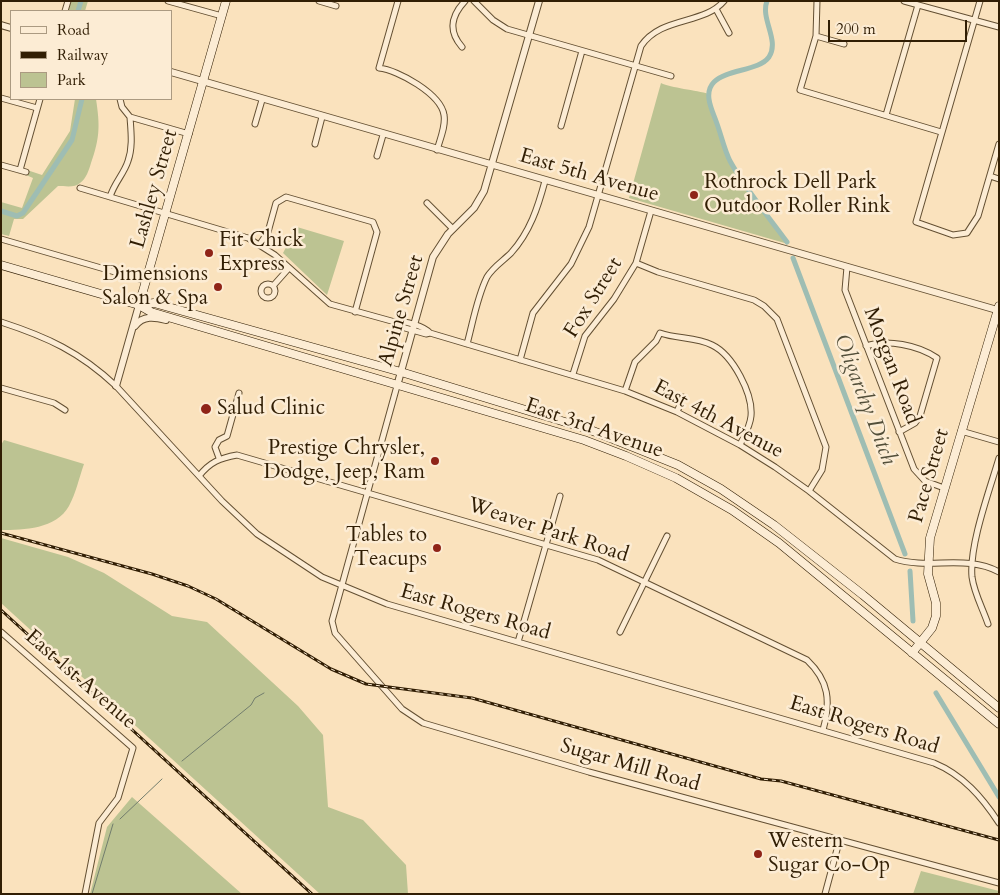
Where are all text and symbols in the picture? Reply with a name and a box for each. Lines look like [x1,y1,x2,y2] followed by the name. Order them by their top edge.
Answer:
[10,10,172,100] legend
[830,10,969,42] scale bar
[836,19,876,39] text: 200 m
[57,20,90,40] text: Road
[57,45,108,65] text: Railway
[57,70,86,90] text: Park
[126,127,184,251] street label: Lashley Street
[516,144,662,208] street label: East 5th Avenue
[704,170,891,220] place label: Rothrock Dell Park Outdoor Roller Rink
[688,189,700,201] marker: Rothrock Dell Park Outdoor Roller Rink
[219,228,303,278] place label: Fit Chick Express
[203,247,215,259] marker: Fit Chick Express
[374,252,430,370] street label: Alpine Street
[559,253,629,343] street label: Fox Street
[102,262,208,312] place label: Dimensions Salon & Spa
[212,281,224,293] marker: Dimensions Salon & Spa
[857,304,925,428] street label: Morgan Road
[827,331,901,469] water label: Oligarchy Ditch
[649,375,787,465] street label: East 4th Avenue
[522,394,666,464] street label: East 3rd Avenue
[217,396,325,422] place label: Salud Clinic
[199,402,213,416] marker: Salud Clinic
[905,426,955,526] street label: Pace Street
[263,436,425,486] place label: Prestige Chrysler, Dodge, Jeep, Ram
[429,455,441,467] marker: Prestige Chrysler, Dodge, Jeep, Ram
[464,493,632,569] street label: Weaver Park Road
[346,523,427,573] place label: Tables to Teacups
[431,542,443,554] marker: Tables to Teacups
[397,580,553,646] street label: East Rogers Road
[19,625,141,735] street label: East 1st Avenue
[786,691,942,761] street label: East Rogers Road
[557,734,703,798] street label: Sugar Mill Road
[768,829,890,879] place label: Western Sugar Co-Op
[752,848,764,860] marker: Western Sugar Co-Op

